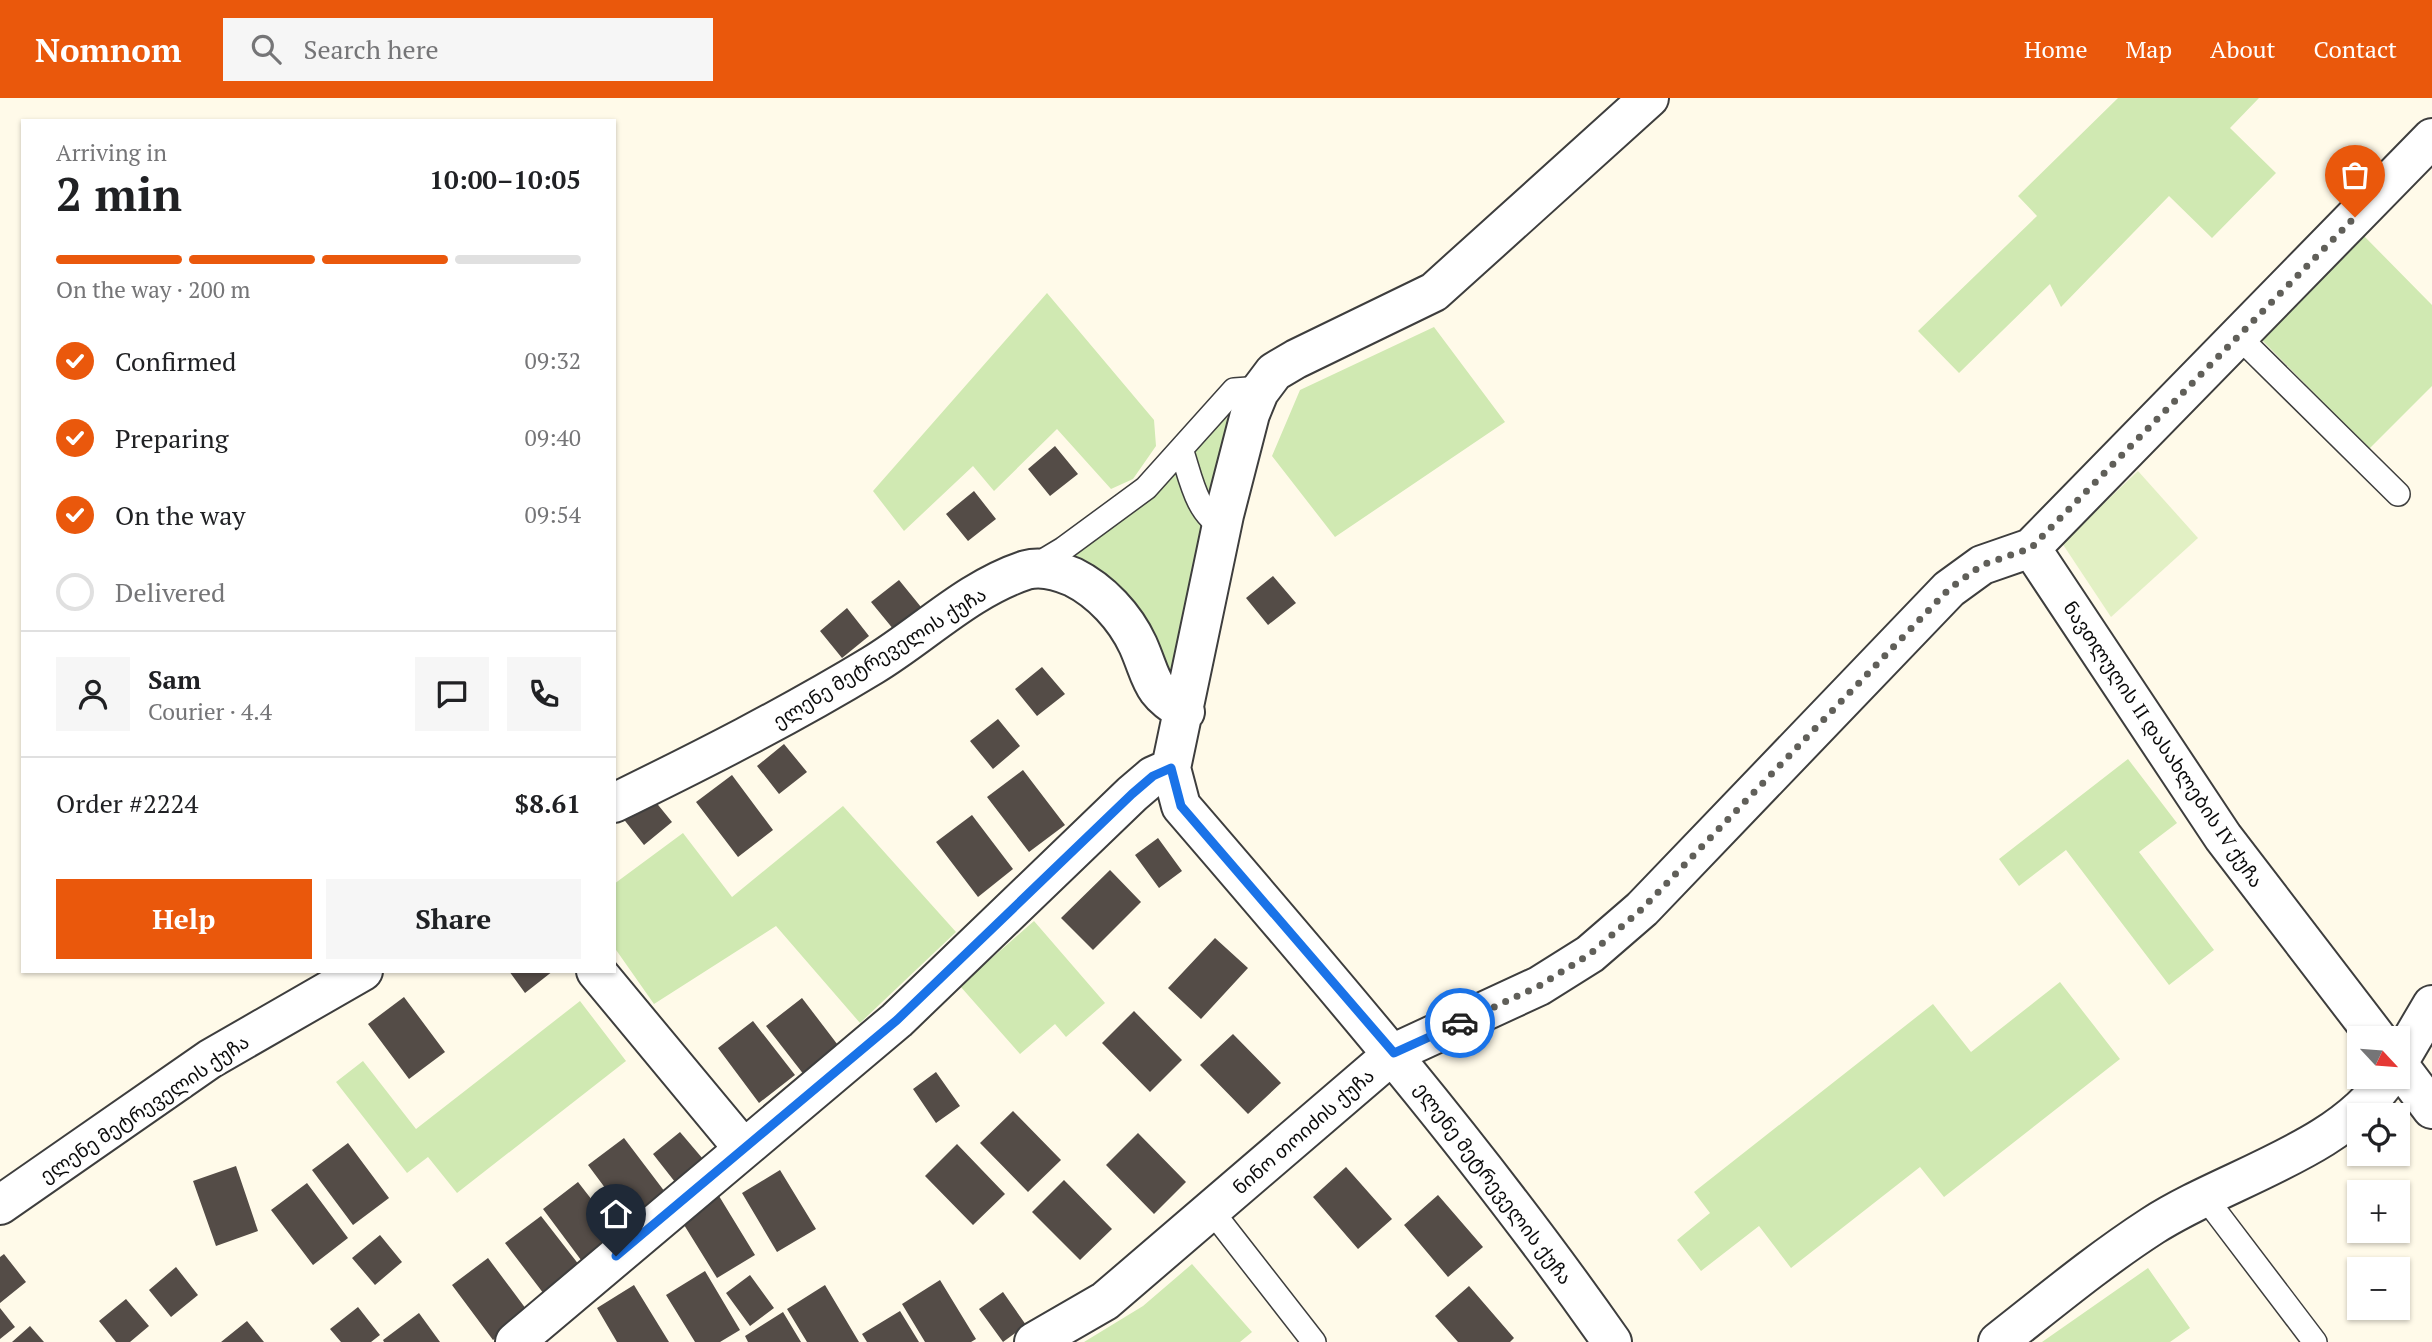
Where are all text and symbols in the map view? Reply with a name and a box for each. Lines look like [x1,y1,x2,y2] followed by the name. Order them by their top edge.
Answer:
[223,18,713,81] search box
[35,28,181,71] text: Nomnom
[247,30,285,68] icon: search
[303,32,439,66] text: Search here
[2024,33,2088,65] text: Home
[2126,33,2172,65] text: Map
[2210,33,2276,65] text: About
[2314,33,2397,65] text: Contact
[56,137,167,168] text: Arriving in
[2325,145,2385,217] pin
[2336,156,2374,194] icon: bag
[429,162,581,196] text: 10:00–10:05
[56,163,182,224] text: 2 min
[56,274,250,305] text: On the way · 200 m
[56,342,94,380] icon: check
[115,344,236,378] text: Confirmed
[524,345,581,376] text: 09:32
[56,419,94,457] icon: check
[115,421,228,455] text: Preparing
[524,422,581,453] text: 09:40
[56,496,94,534] icon: check
[115,498,246,532] text: On the way
[524,499,581,530] text: 09:54
[115,575,225,609] text: Delivered
[768,581,991,734] street label: ელენე მეტრეველის ქუჩა
[2058,596,2270,893] street label: ნავთლუღის II დასახლების IV ქუჩა
[56,657,130,731] button: person
[415,657,489,731] button: chat
[507,657,581,731] button: phone
[148,662,201,696] text: Sam
[148,696,272,727] text: Courier · 4.4
[56,786,198,820] text: Order #2224
[515,786,581,820] text: $8.61
[56,879,312,959] button: Help
[326,879,581,959] button: Share
[1425,988,1495,1058] courier
[1441,1004,1479,1042] icon: car
[2347,1026,2410,1088] north arrow
[2347,1026,2410,1320] map controls
[35,1029,254,1188] street label: ელენე მეტრეველის ქუჩა
[1227,1063,1379,1199] street label: ნინო თოიძის ქუჩა
[1409,1077,1578,1290] street label: ელენე მეტრეველის ქუჩა
[2347,1103,2410,1166] button: locate
[2347,1180,2410,1243] button: +
[586,1184,646,1256] pin
[597,1195,635,1233] icon: home
[2347,1257,2410,1320] button: −

